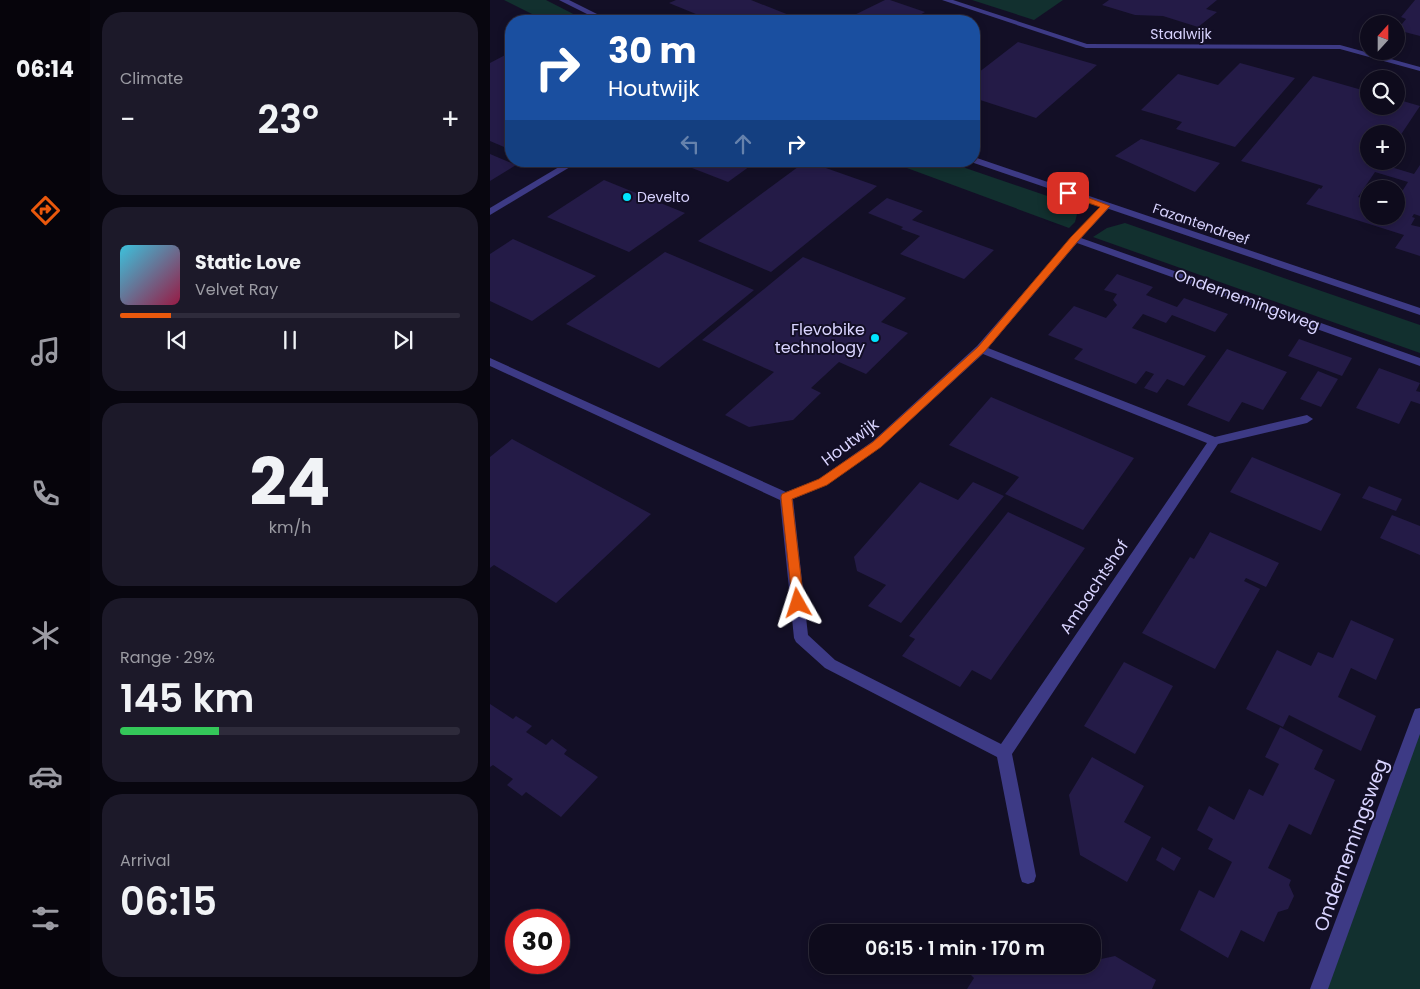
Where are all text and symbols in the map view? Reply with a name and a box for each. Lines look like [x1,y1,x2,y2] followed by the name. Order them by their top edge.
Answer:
[1360,15,1405,60] north arrow
[1360,15,1405,225] map controls
[1150,24,1212,44] street label: Staalwijk
[608,26,696,75] text: 30 m
[525,35,590,100] icon: right
[16,54,74,85] text: 06:14
[120,67,183,90] text: Climate
[1360,70,1405,115] button: search
[608,73,700,104] text: Houtwijk
[257,93,319,146] text: 23°
[120,100,135,139] text: −
[441,100,460,139] text: +
[1360,125,1405,170] button: +
[676,130,704,158] icon: left
[729,130,757,158] icon: ahead
[782,130,810,158] icon: right
[1047,172,1089,214] pin
[1054,179,1082,207] icon: arrive
[1360,180,1405,225] button: −
[637,187,690,207] place label: Develto
[621,191,633,203] marker: Develto
[28,193,63,228] icon: directions
[1150,198,1252,250] street label: Fazantendreef
[195,249,301,276] text: Static Love
[1171,263,1323,337] street label: Ondernemingsweg
[195,278,278,301] text: Velvet Ray
[775,318,865,359] place label: Flevobike technology
[163,326,191,354] icon: previous
[276,326,304,354] icon: pause
[389,326,417,354] icon: next
[869,332,881,344] marker: Flevobike technology
[28,334,63,369] icon: music
[816,412,884,471] street label: Houtwijk
[249,437,331,528] text: 24
[28,476,63,511] icon: phone
[269,516,311,539] text: km/h
[1054,535,1134,639] street label: Ambachtshof
[771,576,823,628] position arrow
[28,618,63,653] icon: climate
[120,646,215,669] text: Range · 29%
[120,672,254,725] text: 145 km
[1307,755,1395,935] street label: Ondernemingsweg
[28,759,63,794] icon: car
[120,849,170,872] text: Arrival
[120,875,217,928] text: 06:15
[28,901,63,936] icon: filters
[505,909,570,974] speed limit sign: 30
[865,935,1045,962] text: 06:15 · 1 min · 170 m

